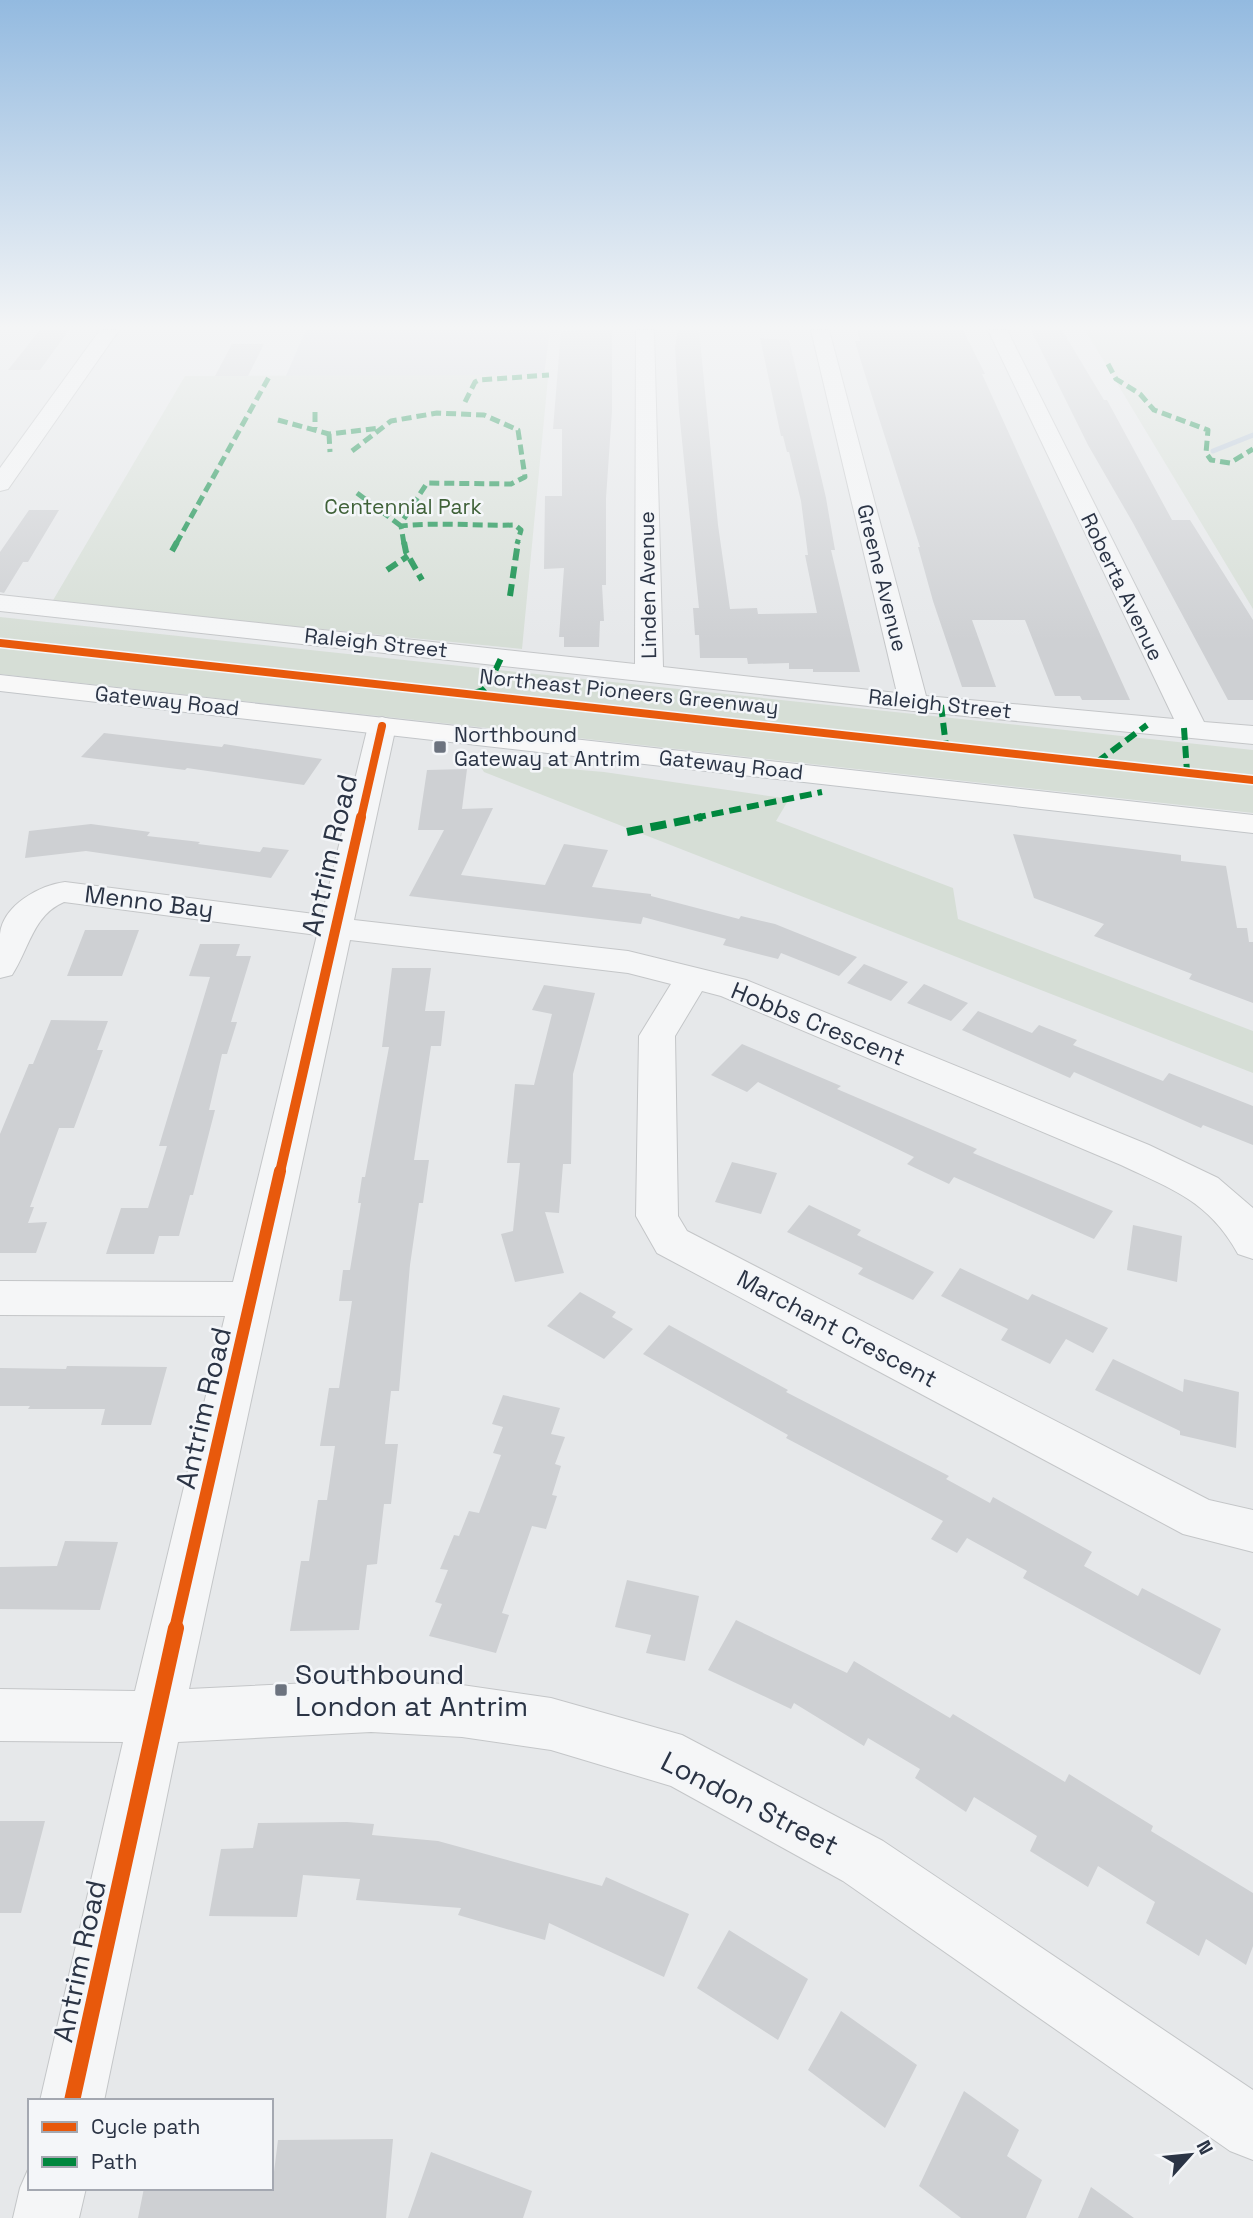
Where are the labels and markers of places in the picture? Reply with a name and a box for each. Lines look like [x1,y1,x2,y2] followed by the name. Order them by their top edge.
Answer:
[454,721,640,772] place label: Northbound Gateway at Antrim
[432,739,448,755] marker: Northbound Gateway at Antrim
[295,1656,528,1724] place label: Southbound London at Antrim
[273,1682,289,1698] marker: Southbound London at Antrim

